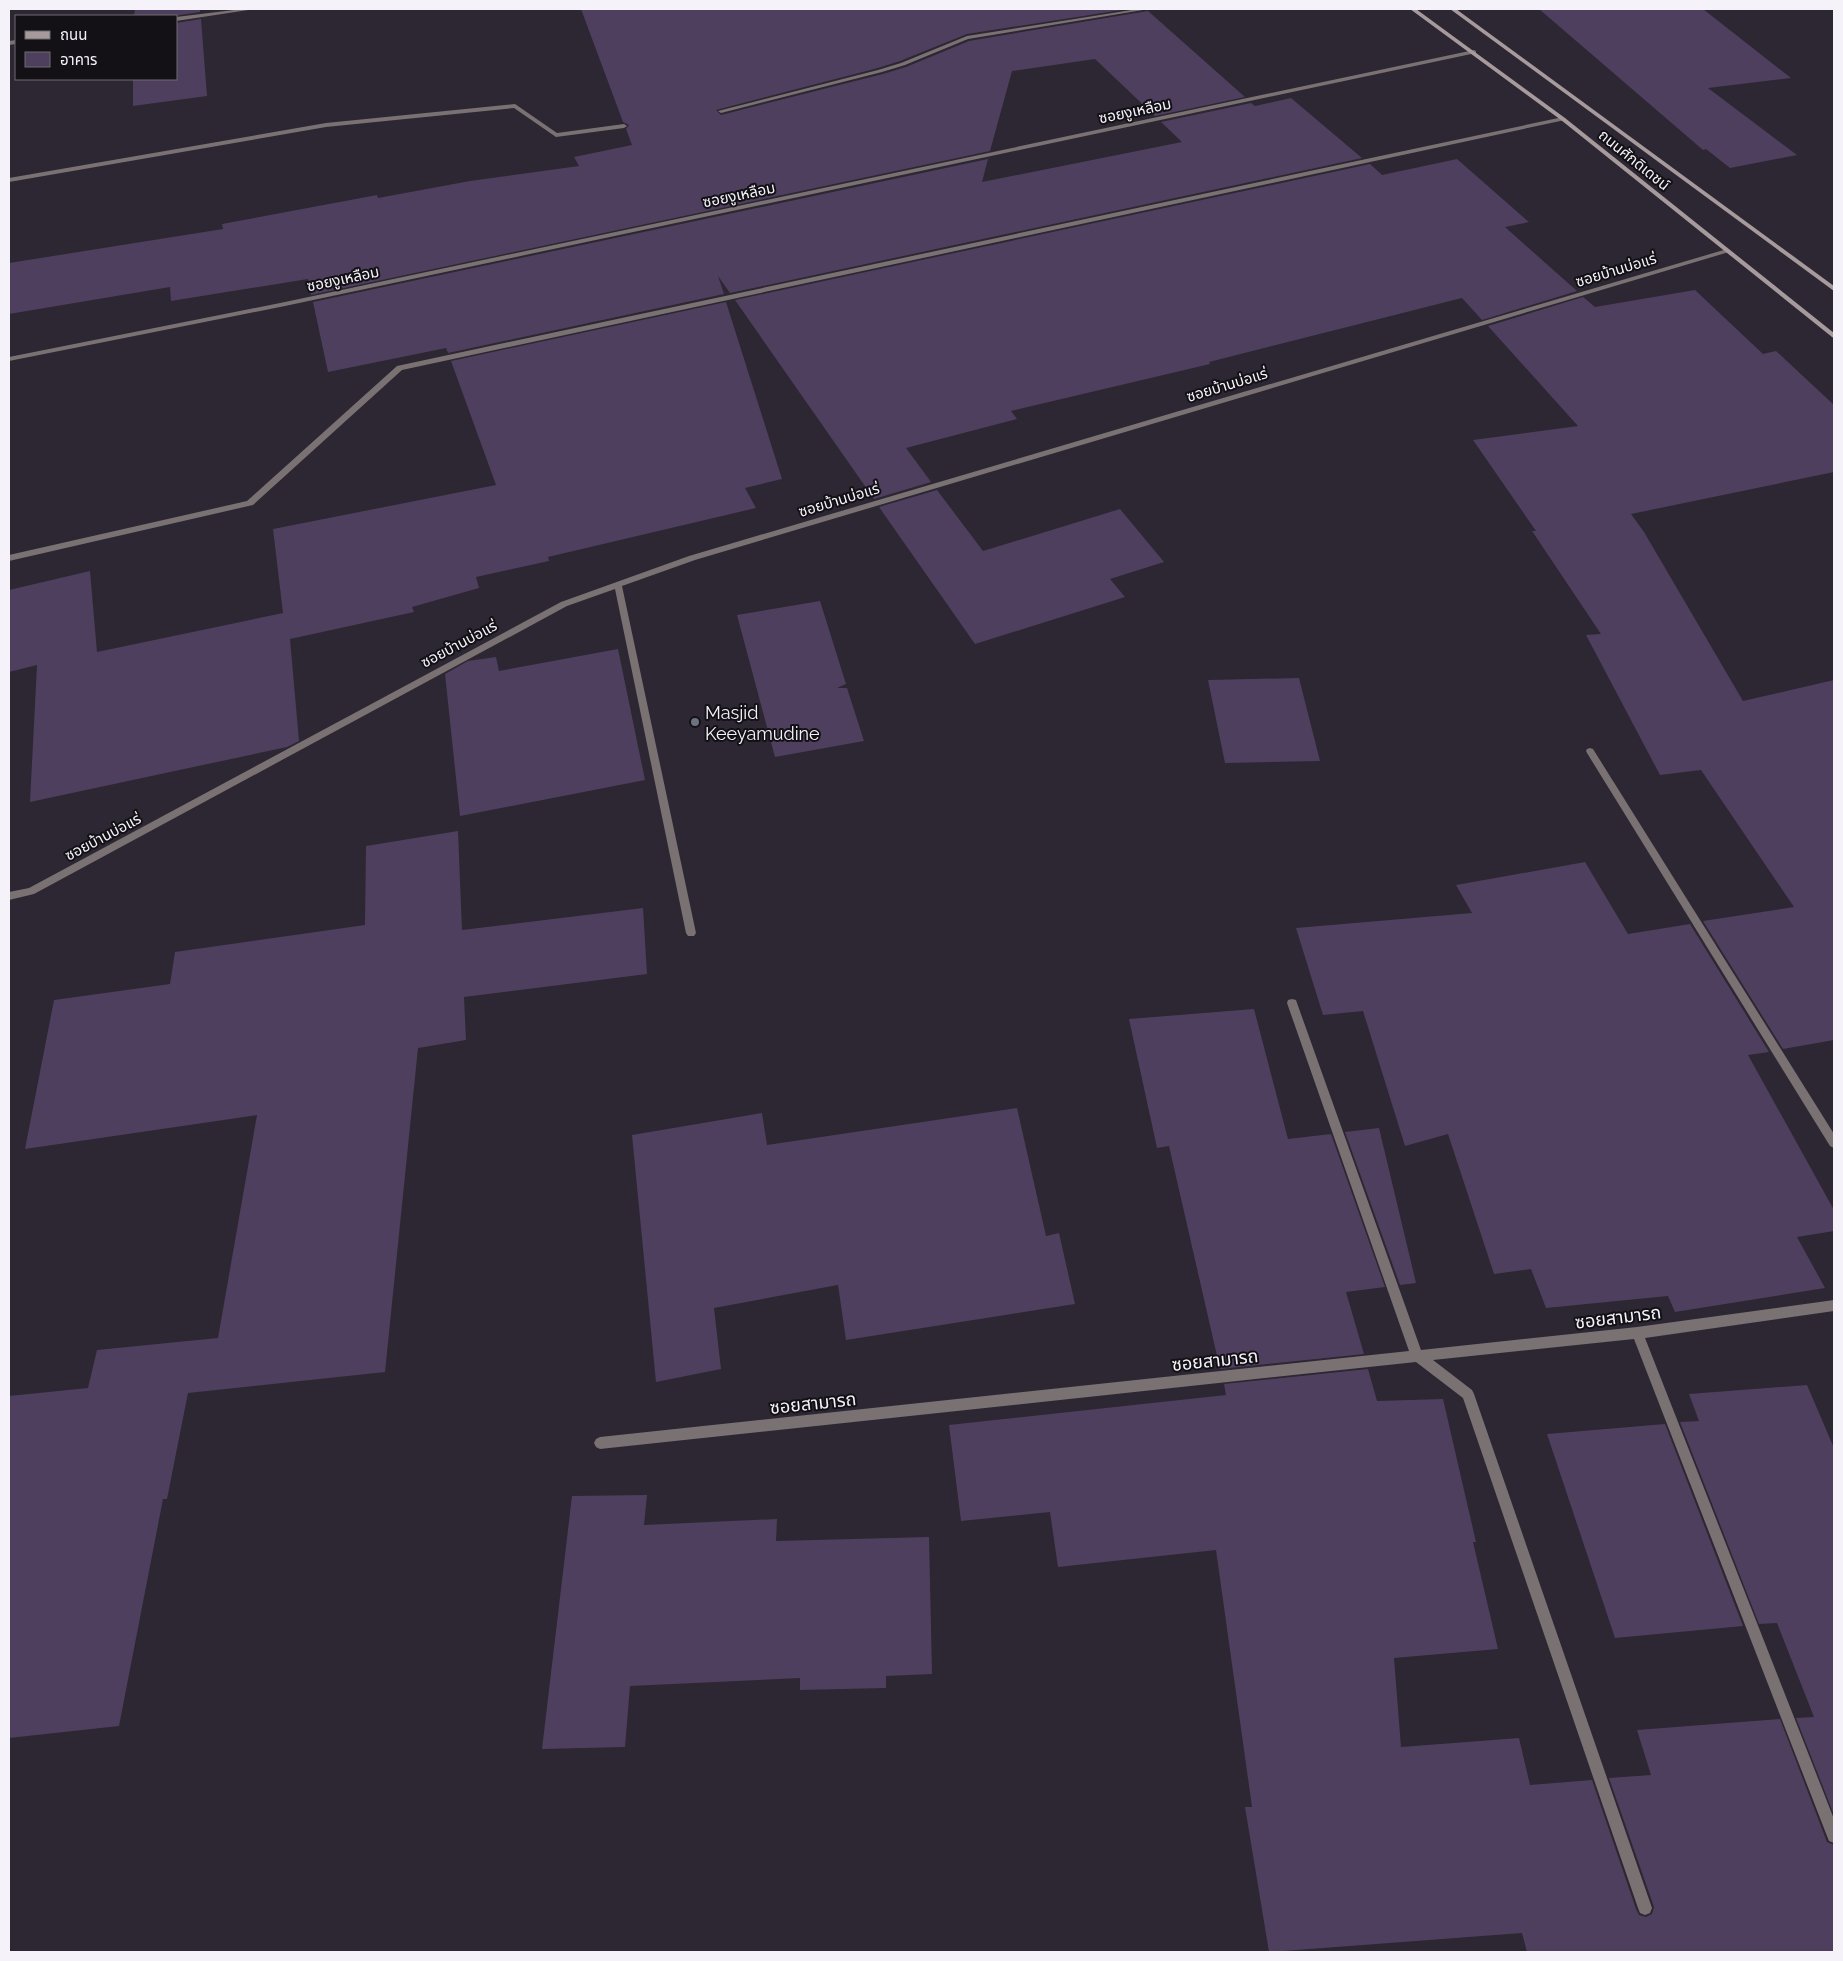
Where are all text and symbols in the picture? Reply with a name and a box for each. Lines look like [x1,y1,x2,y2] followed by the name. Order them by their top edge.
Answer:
[15,15,178,80] legend
[60,26,87,44] text: ถนน
[60,51,97,69] text: อาคาร
[1097,95,1173,127] street label: ซอยงูเหลือม
[1595,126,1673,194] street label: ถนนศักดิเดชน์
[701,179,777,211] street label: ซอยงูเหลือม
[1573,249,1659,291] street label: ซอยบ้านบ่อแร่
[305,263,381,295] street label: ซอยงูเหลือม
[1184,364,1270,406] street label: ซอยบ้านบ่อแร่
[796,479,882,521] street label: ซอยบ้านบ่อแร่
[418,616,500,672] street label: ซอยบ้านบ่อแร่
[705,702,820,744] place label: Masjid Keeyamudine
[689,716,701,728] marker: Masjid Keeyamudine
[62,809,144,865] street label: ซอยบ้านบ่อแร่
[1574,1301,1662,1333] street label: ซอยสามารถ
[1171,1345,1259,1375] street label: ซอยสามารถ
[769,1388,857,1418] street label: ซอยสามารถ

